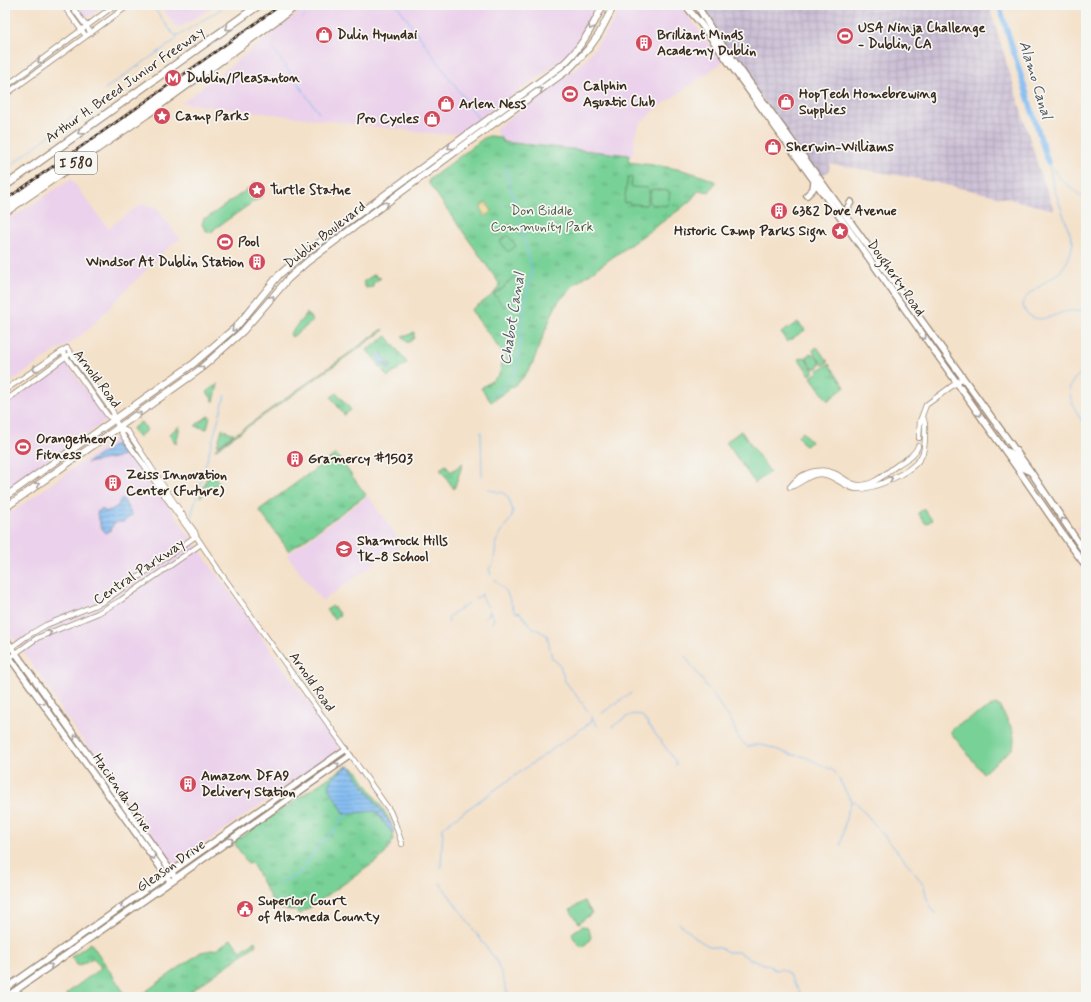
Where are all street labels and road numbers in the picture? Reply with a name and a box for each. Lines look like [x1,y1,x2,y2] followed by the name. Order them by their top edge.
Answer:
[42,23,208,147] street label: Arthur H. Breed Junior Freeway
[55,152,97,174] road number: I 580
[280,197,370,273] street label: Dublin Boulevard
[861,236,929,321] street label: Dougherty Road
[69,346,125,412] street label: Arnold Road
[90,535,188,609] street label: Central Parkway
[285,649,339,715] street label: Arnold Road
[88,750,156,836] street label: Hacienda Drive
[133,836,209,896] street label: Gleason Drive

